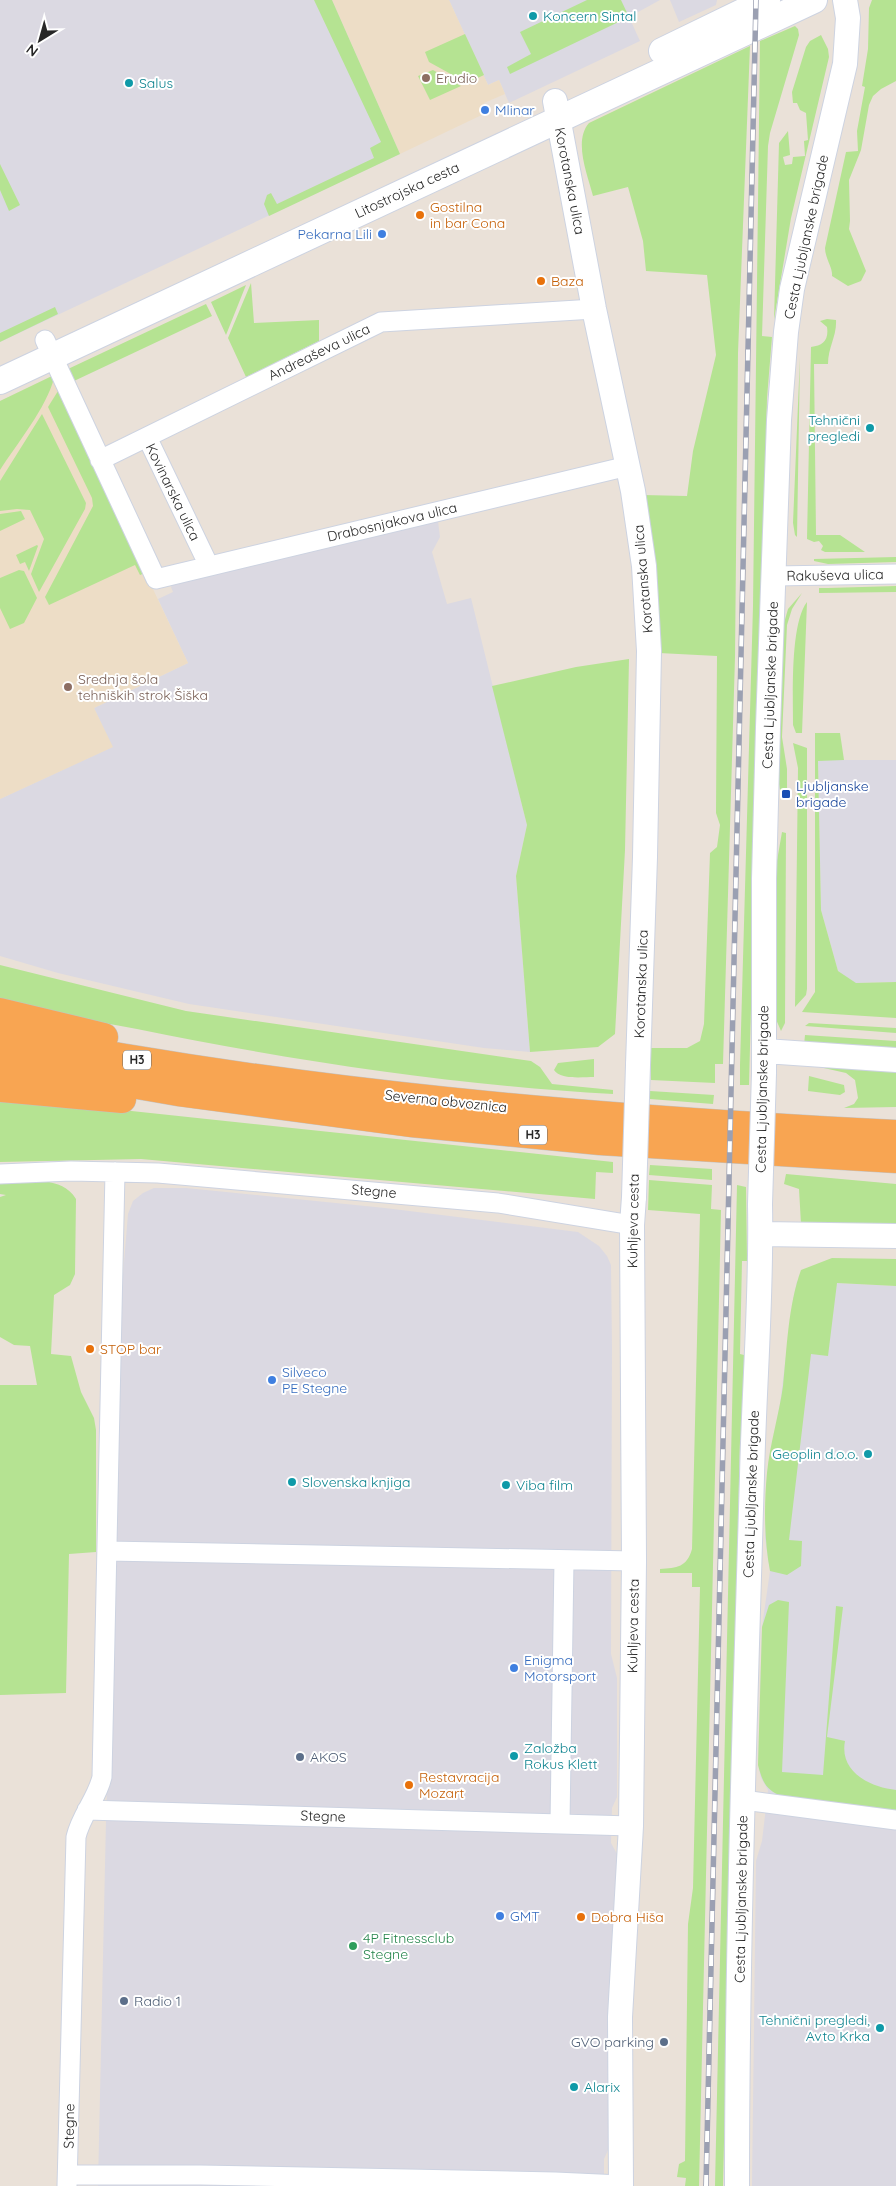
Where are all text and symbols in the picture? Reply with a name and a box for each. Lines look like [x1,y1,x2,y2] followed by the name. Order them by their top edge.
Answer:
[543,7,637,25] place label: Koncern Sintal
[527,10,539,22] marker: Koncern Sintal
[15,15,65,65] north arrow
[23,40,42,61] text: N
[436,69,477,87] place label: Erudio
[420,72,432,84] marker: Erudio
[139,74,173,92] place label: Salus
[123,77,135,89] marker: Salus
[495,101,535,119] place label: Mlinar
[479,104,491,116] marker: Mlinar
[551,126,589,236] street label: Korotanska ulica
[780,153,832,321] street label: Cesta Ljubljanske brigade
[352,158,462,222] street label: Litostrojska cesta
[430,198,505,232] place label: Gostilna in bar Cona
[414,209,426,221] marker: Gostilna in bar Cona
[298,225,372,243] place label: Pekarna Lili
[376,228,388,240] marker: Pekarna Lili
[551,272,584,290] place label: Baza
[535,275,547,287] marker: Baza
[265,320,373,384] street label: Andreaševa ulica
[807,411,860,445] place label: Tehnični pregledi
[864,422,876,434] marker: Tehnični pregledi
[142,440,204,544] street label: Kovinarska ulica
[325,498,459,546] street label: Drabosnjakova ulica
[629,524,657,634] street label: Korotanska ulica
[786,565,884,585] street label: Rakuševa ulica
[758,601,782,769] street label: Cesta Ljubljanske brigade
[78,670,208,704] place label: Srednja šola tehniških strok Šiška
[62,681,74,693] marker: Srednja šola tehniških strok Šiška
[796,777,869,811] place label: Ljubljanske brigade
[780,788,792,800] marker: Ljubljanske brigade
[630,929,652,1039] street label: Korotanska ulica
[752,1005,772,1173] street label: Cesta Ljubljanske brigade
[123,1050,151,1070] road number: H3
[384,1086,508,1116] street label: Severna obvoznica
[519,1126,547,1144] road number: H3
[623,1174,643,1268] street label: Kuhljeva cesta
[351,1180,397,1202] street label: Stegne
[100,1340,162,1358] place label: STOP bar
[84,1343,96,1355] marker: STOP bar
[282,1363,347,1397] place label: Silveco PE Stegne
[266,1374,278,1386] marker: Silveco PE Stegne
[739,1410,763,1578] street label: Cesta Ljubljanske brigade
[772,1445,858,1463] place label: Geoplin d.o.o.
[862,1448,874,1460] marker: Geoplin d.o.o.
[302,1473,411,1491] place label: Slovenska knjiga
[286,1476,298,1488] marker: Slovenska knjiga
[516,1476,573,1494] place label: Viba film
[500,1479,512,1491] marker: Viba film
[623,1579,643,1673] street label: Kuhljeva cesta
[524,1651,596,1685] place label: Enigma Motorsport
[508,1662,520,1674] marker: Enigma Motorsport
[524,1739,598,1773] place label: Založba Rokus Klett
[310,1748,347,1766] place label: AKOS
[508,1750,520,1762] marker: Založba Rokus Klett
[294,1751,306,1763] marker: AKOS
[419,1768,499,1802] place label: Restavracija Mozart
[403,1779,415,1791] marker: Restavracija Mozart
[300,1806,346,1826] street label: Stegne
[731,1815,751,1983] street label: Cesta Ljubljanske brigade
[510,1907,540,1925] place label: GMT
[591,1908,664,1926] place label: Dobra Hiša
[494,1910,506,1922] marker: GMT
[575,1911,587,1923] marker: Dobra Hiša
[363,1929,454,1963] place label: 4P Fitnessclub Stegne
[347,1940,359,1952] marker: 4P Fitnessclub Stegne
[134,1992,181,2010] place label: Radio 1
[118,1995,130,2007] marker: Radio 1
[759,2011,870,2045] place label: Tehnični pregledi, Avto Krka
[874,2022,886,2034] marker: Tehnični pregledi, Avto Krka
[571,2033,654,2051] place label: GVO parking
[658,2036,670,2048] marker: GVO parking
[584,2078,620,2096] place label: Alarix
[568,2081,580,2093] marker: Alarix
[60,2103,78,2149] street label: Stegne

